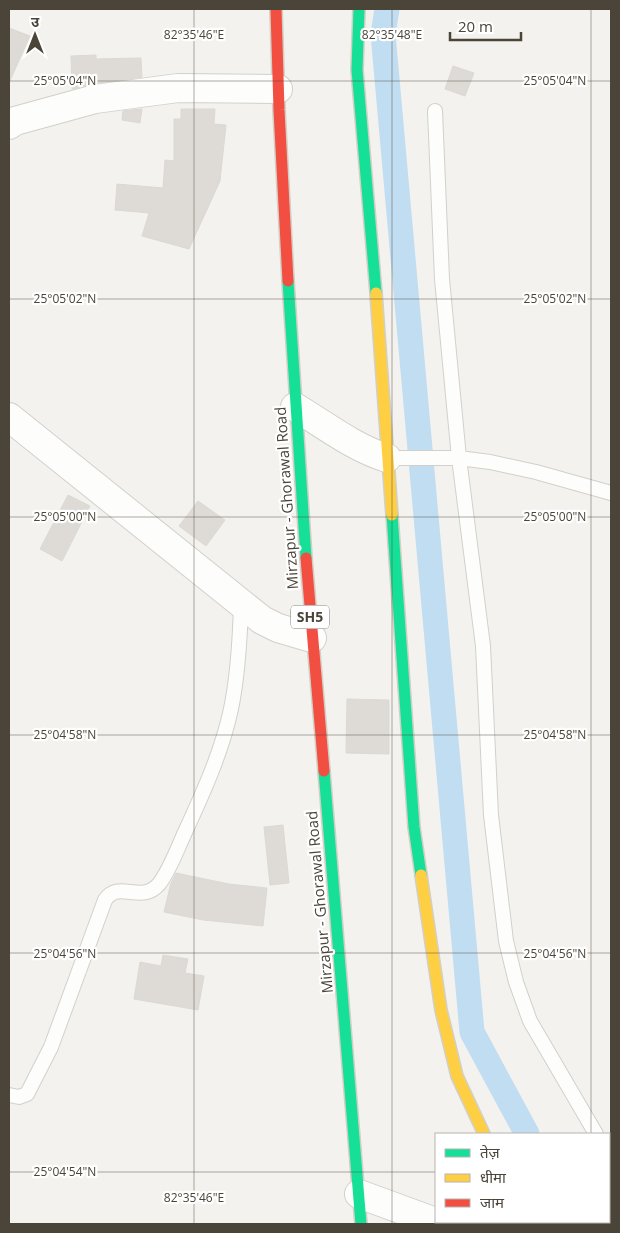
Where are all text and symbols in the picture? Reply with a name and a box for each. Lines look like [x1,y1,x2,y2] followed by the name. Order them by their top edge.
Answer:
[10,10,60,60] north arrow
[450,10,521,42] scale bar
[31,12,40,31] text: उ
[458,16,493,36] text: 20 m
[164,26,224,43] text: 82°35'46"E
[362,26,422,43] text: 82°35'48"E
[34,72,96,89] text: 25°05'04"N
[524,72,586,89] text: 25°05'04"N
[34,290,96,307] text: 25°05'02"N
[524,290,586,307] text: 25°05'02"N
[270,406,302,590] street label: Mirzapur - Ghorawal Road
[34,508,96,525] text: 25°05'00"N
[524,508,586,525] text: 25°05'00"N
[291,606,329,628] road number: SH5
[34,726,96,743] text: 25°04'58"N
[524,726,586,743] text: 25°04'58"N
[301,810,337,994] street label: Mirzapur - Ghorawal Road
[34,945,96,962] text: 25°04'56"N
[524,945,586,962] text: 25°04'56"N
[435,1133,610,1223] legend
[480,1142,501,1162] text: तेज़
[34,1163,96,1180] text: 25°04'54"N
[480,1167,507,1187] text: धीमा
[164,1189,224,1206] text: 82°35'46"E
[480,1192,505,1212] text: जाम

